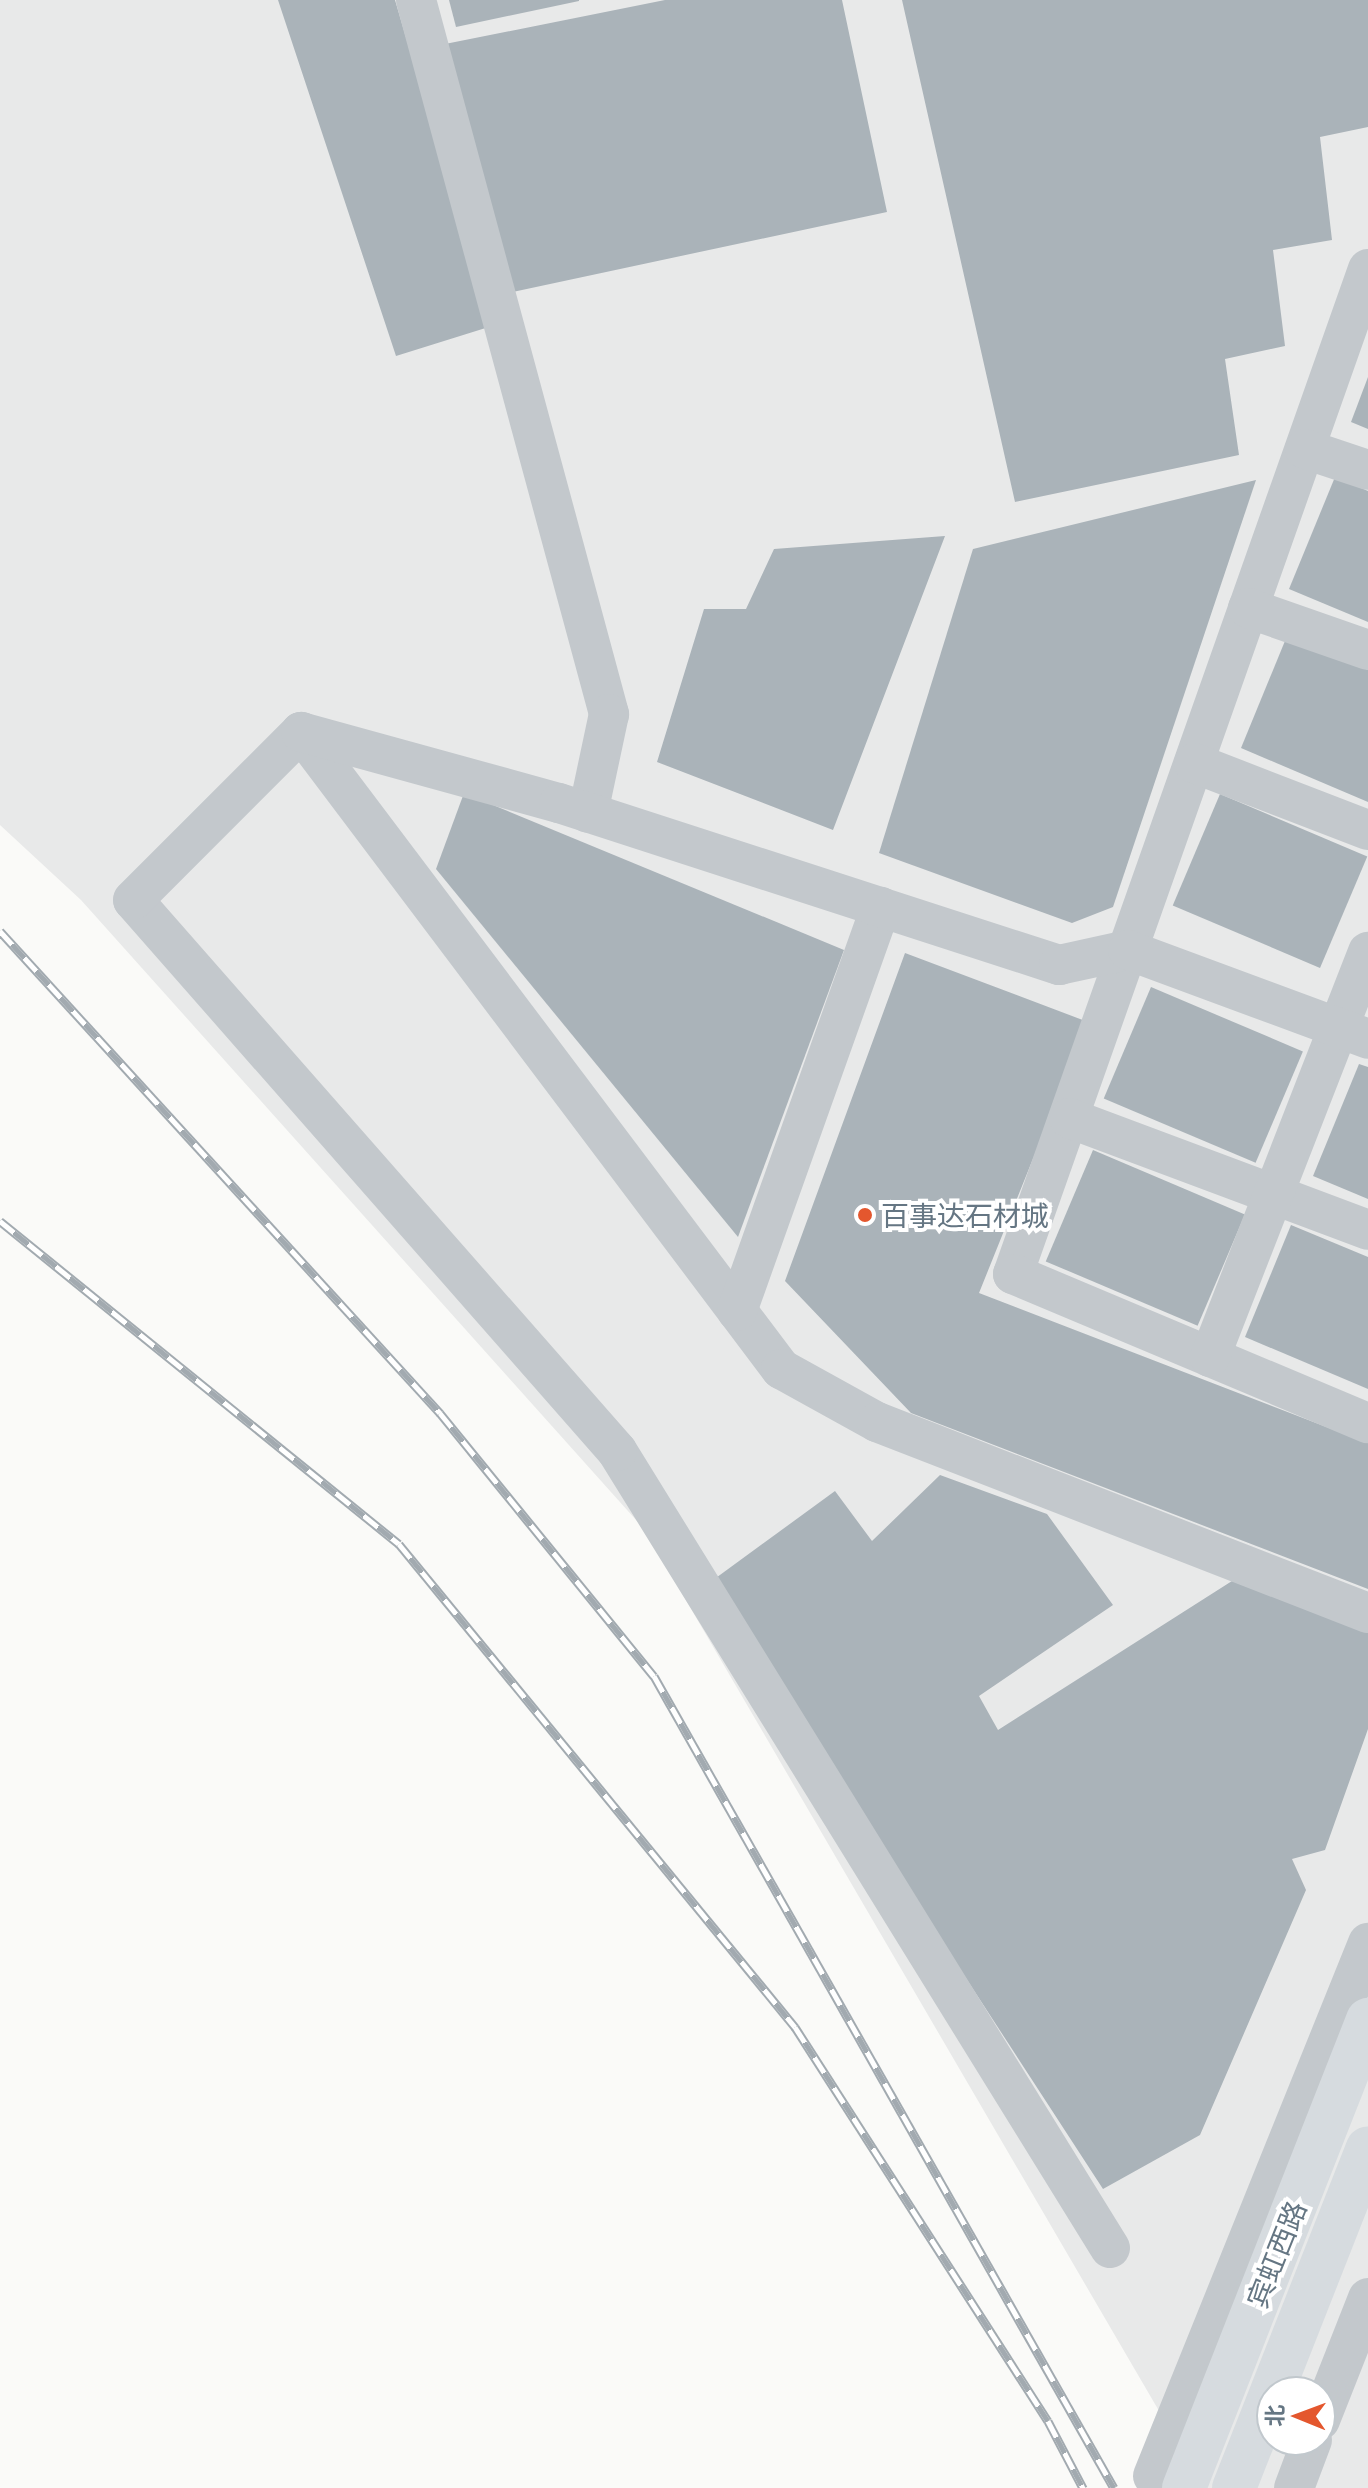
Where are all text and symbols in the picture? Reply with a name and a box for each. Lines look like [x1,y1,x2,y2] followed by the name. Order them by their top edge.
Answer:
[881,1198,1049,1232] place label: 百事达石材城
[856,1206,874,1224] marker: 百事达石材城
[1239,2196,1313,2312] street label: 宾虹西路
[1256,2376,1336,2456] north arrow
[1261,2404,1287,2427] text: 北

